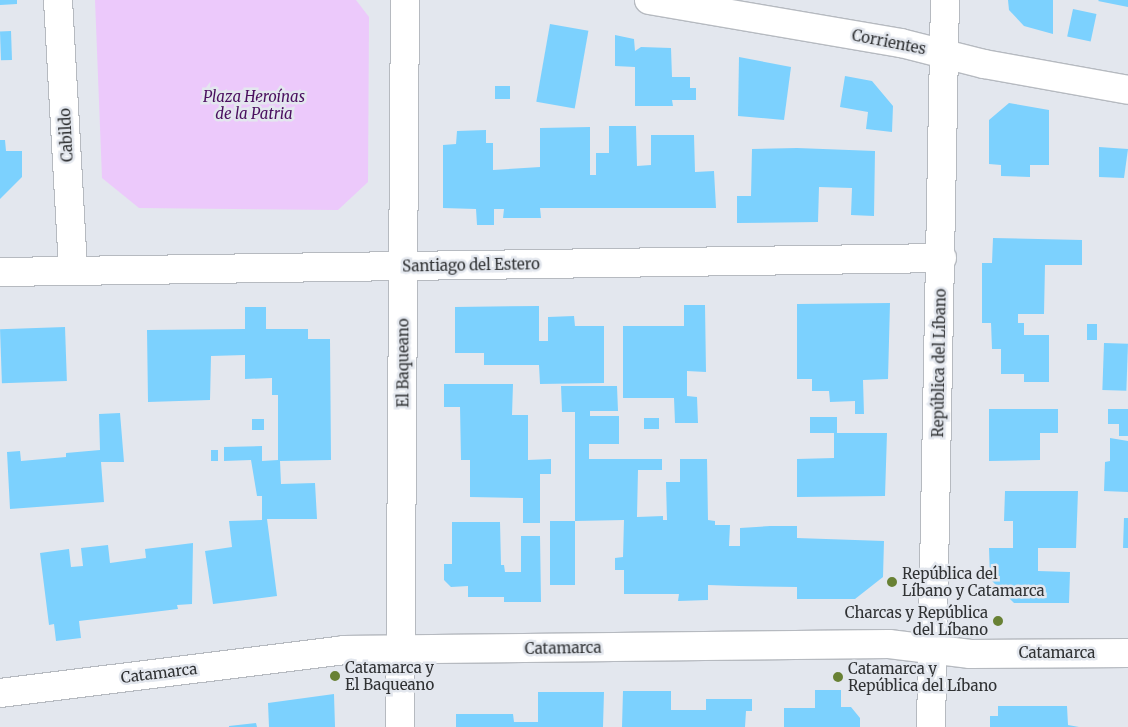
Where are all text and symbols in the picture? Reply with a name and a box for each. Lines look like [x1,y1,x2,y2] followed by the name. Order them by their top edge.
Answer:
[850,26,928,58] street label: Corrientes
[203,87,305,122] park label: Plaza Heroínas de la Patria
[56,108,76,162] street label: Cabildo
[402,255,540,275] street label: Santiago del Estero
[929,288,949,438] street label: República del Líbano
[394,318,412,408] street label: El Baqueano
[902,564,1045,599] place label: República del Líbano y Catamarca
[886,576,898,588] marker: República del Líbano y Catamarca
[845,603,988,638] place label: Charcas y República del Líbano
[992,615,1004,627] marker: Charcas y República del Líbano
[525,638,601,658] street label: Catamarca
[1019,644,1095,662] street label: Catamarca
[345,658,434,693] place label: Catamarca y El Baqueano
[120,659,198,687] street label: Catamarca
[848,659,997,694] place label: Catamarca y República del Líbano
[329,670,341,682] marker: Catamarca y El Baqueano
[832,671,844,683] marker: Catamarca y República del Líbano

